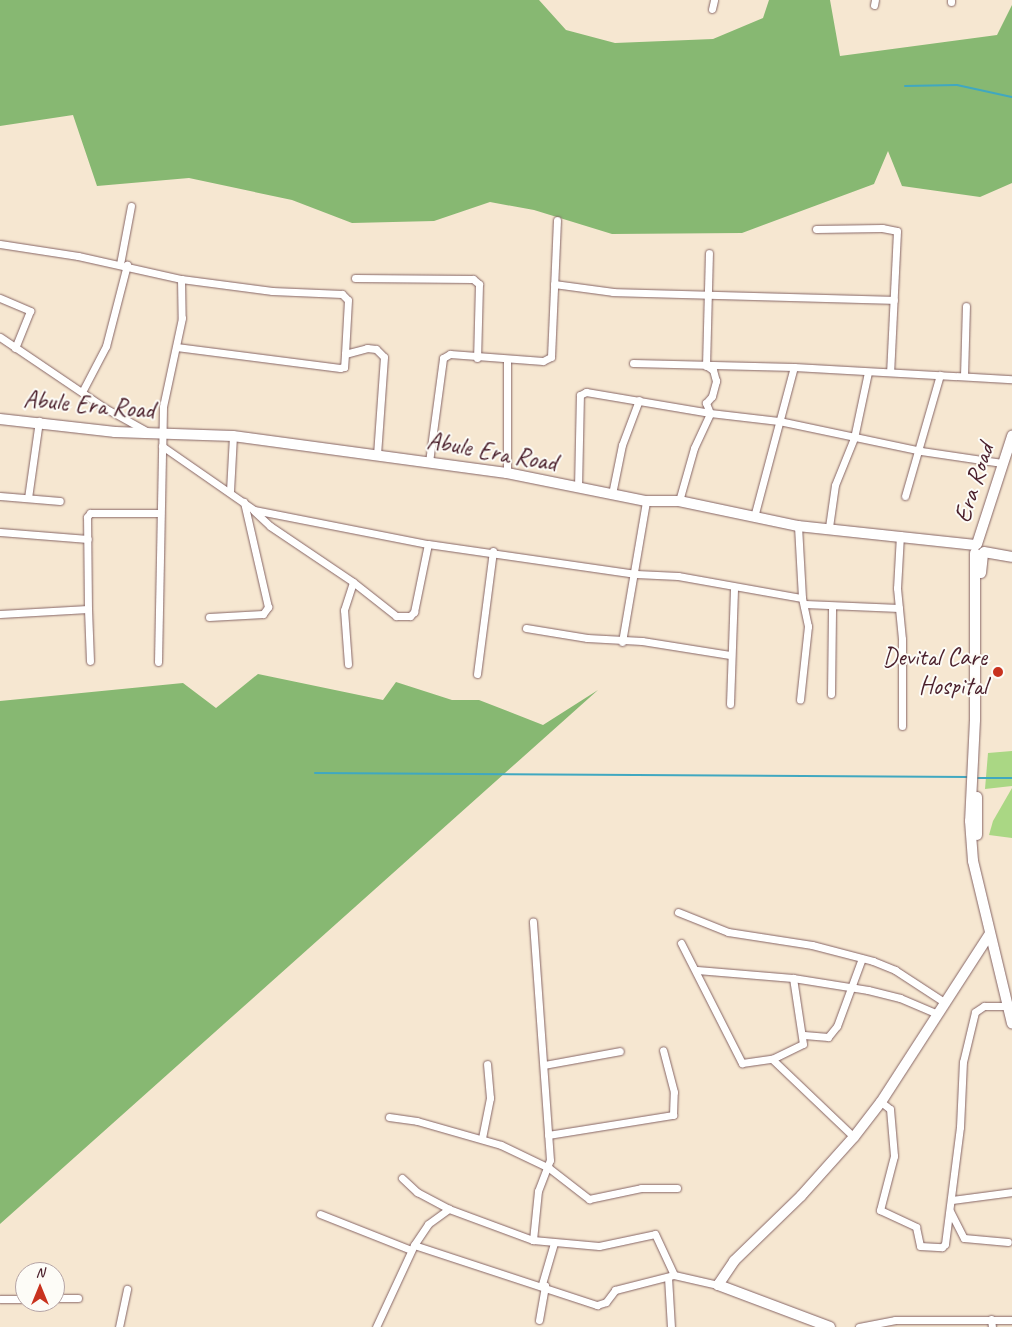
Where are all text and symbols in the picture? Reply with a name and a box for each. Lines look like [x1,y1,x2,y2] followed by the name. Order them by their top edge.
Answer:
[22,384,156,426] street label: Abule Era Road
[425,426,559,478] street label: Abule Era Road
[947,440,1001,526] street label: Era Road
[883,643,987,702] place label: Devital Care Hospital
[991,665,1005,679] marker: Devital Care Hospital
[15,1262,65,1312] north arrow
[36,1264,44,1281] text: N

